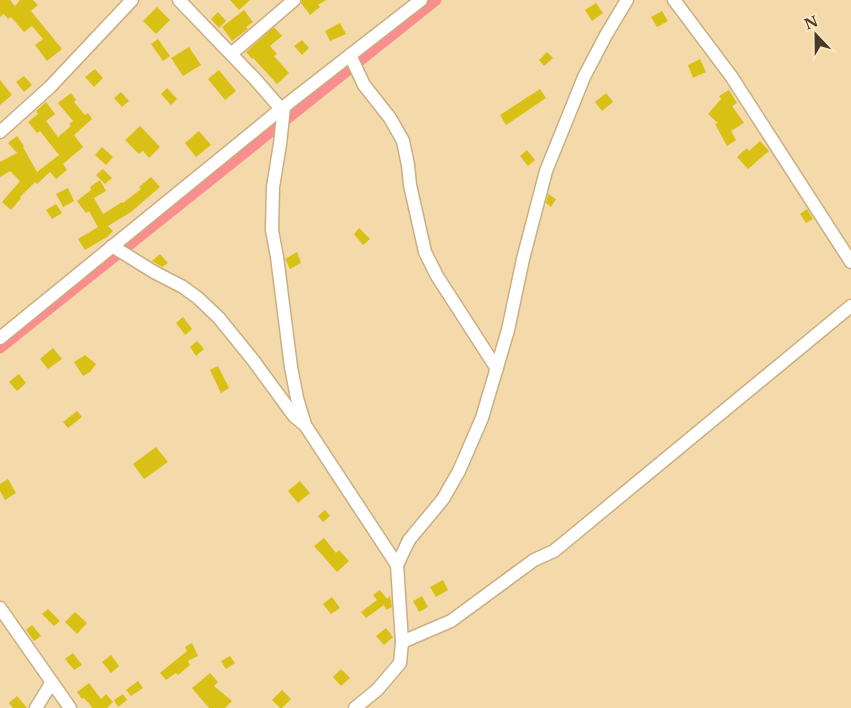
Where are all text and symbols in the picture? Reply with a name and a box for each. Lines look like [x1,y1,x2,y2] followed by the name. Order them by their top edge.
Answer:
[791,10,841,60] north arrow
[802,12,821,34] text: N

